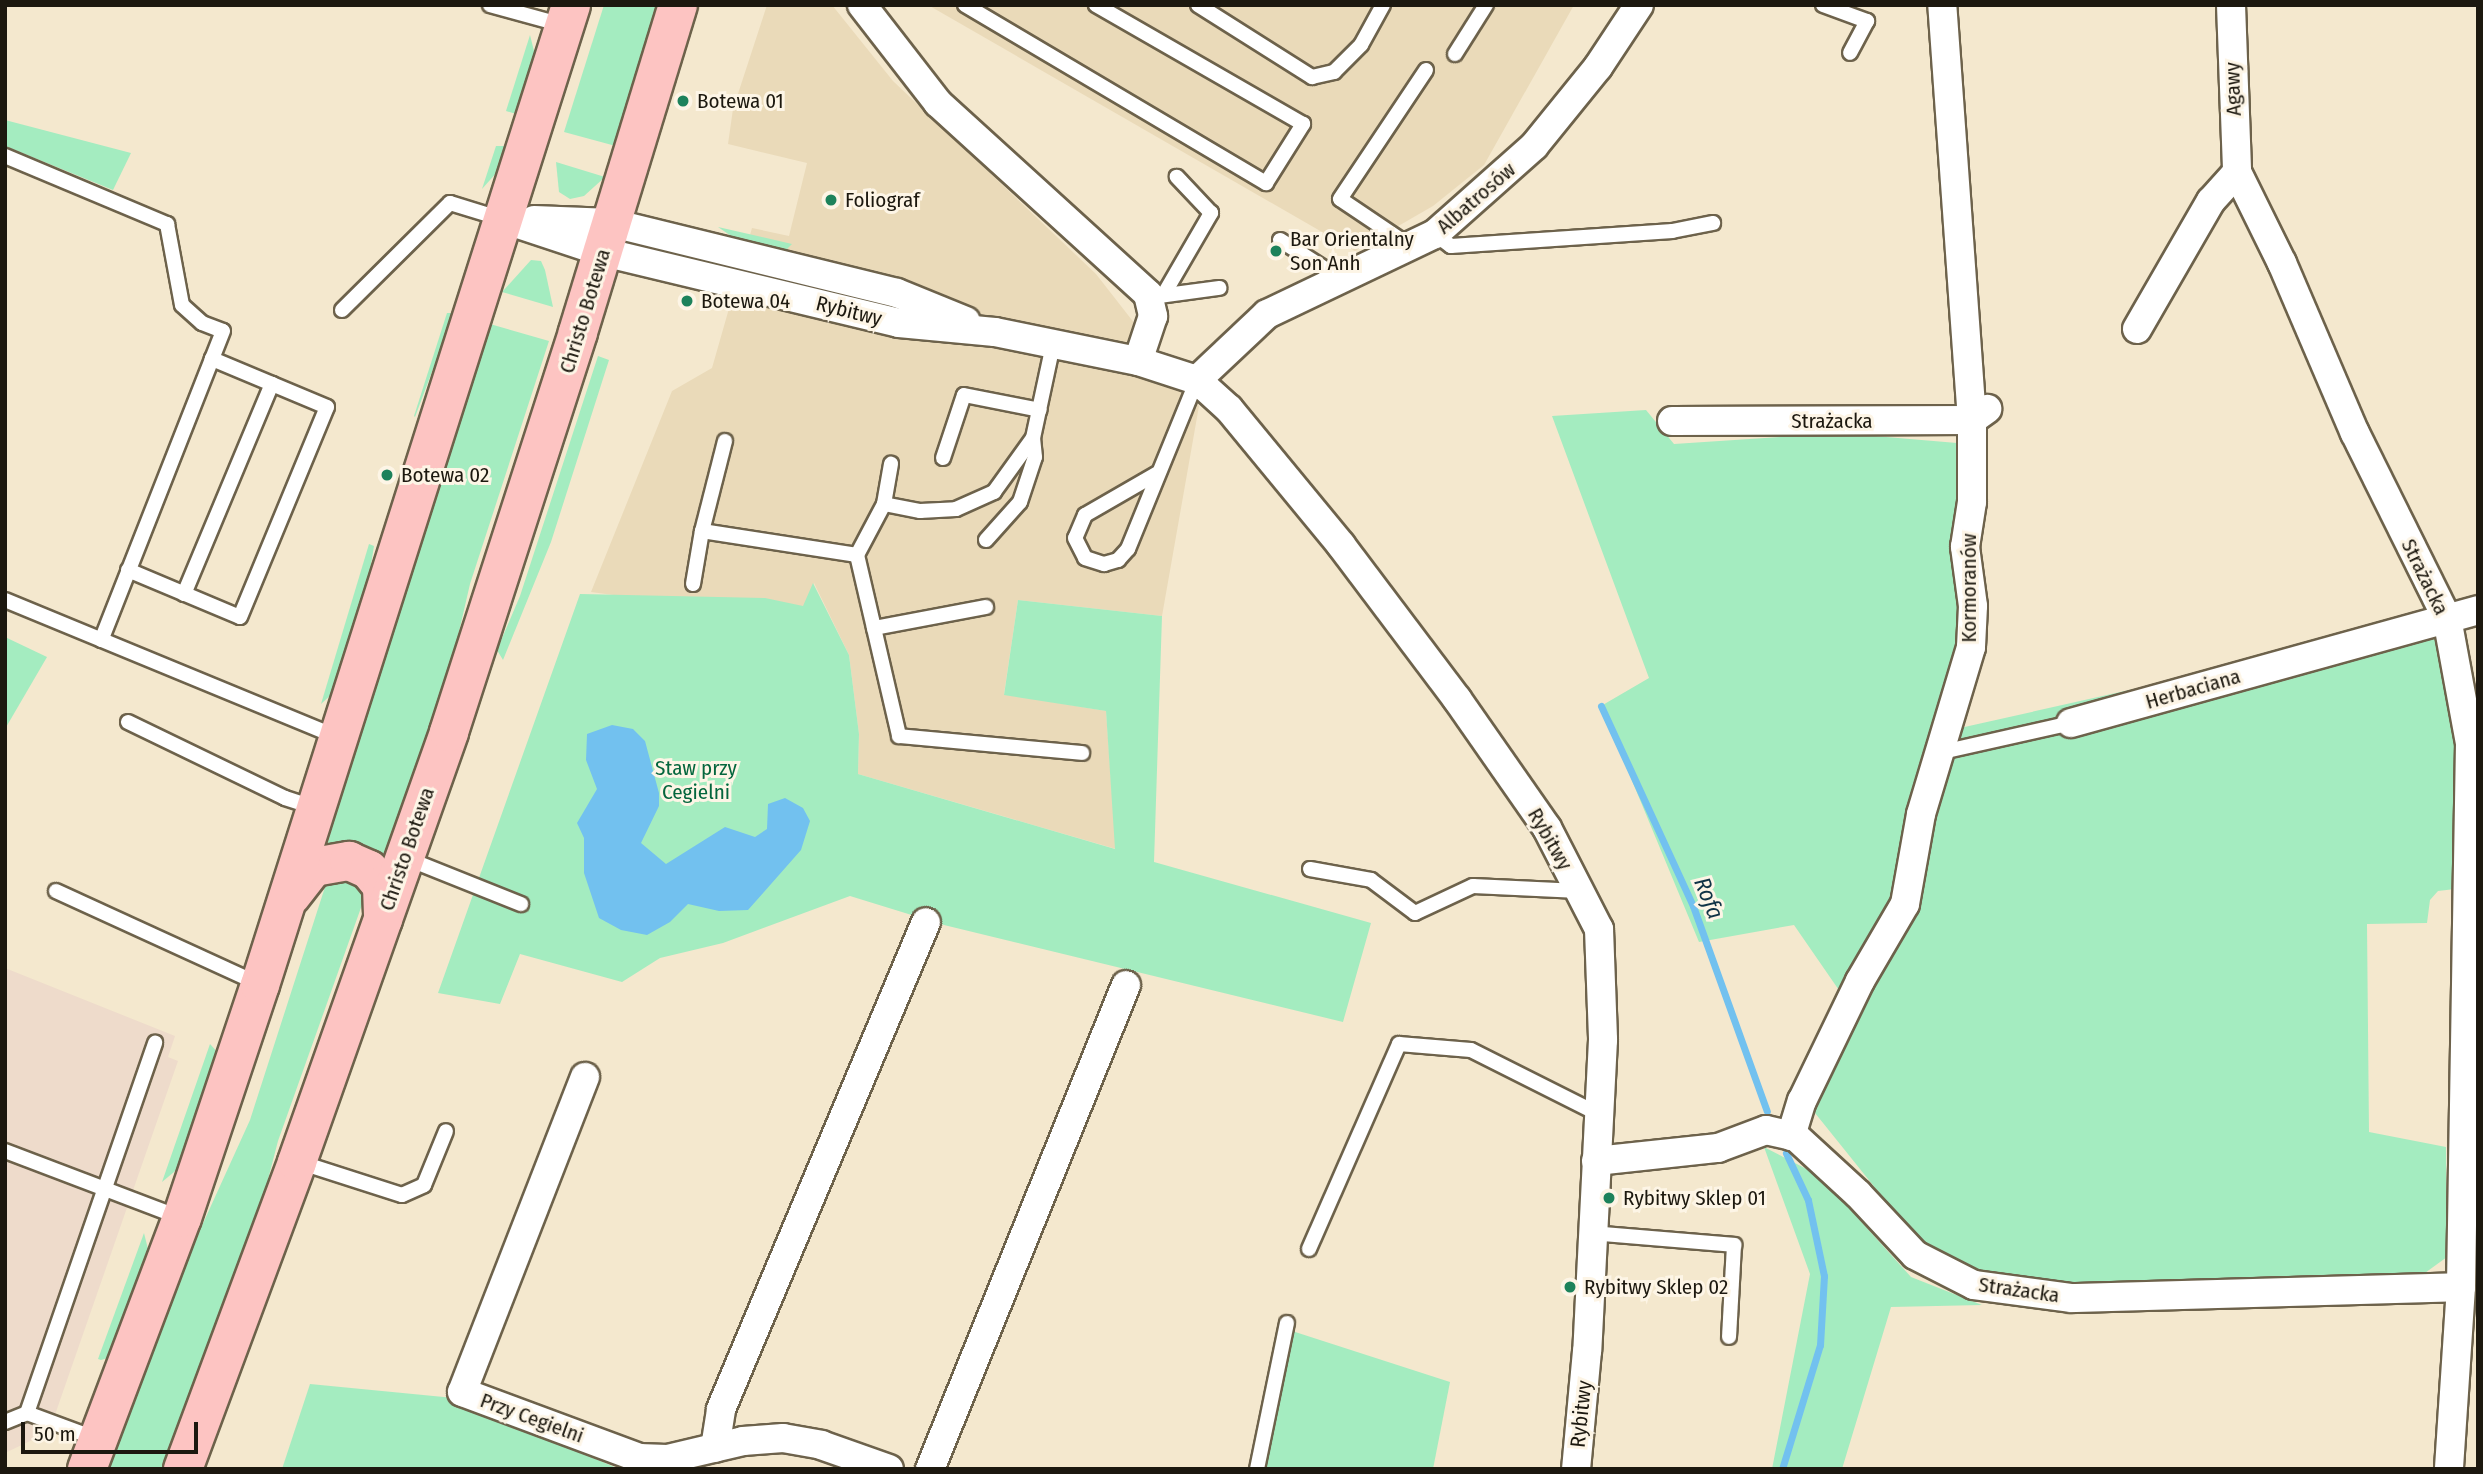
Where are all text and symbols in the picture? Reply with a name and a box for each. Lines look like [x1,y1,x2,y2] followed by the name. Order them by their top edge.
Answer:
[2219,62,2247,116] street label: Agawy
[697,88,784,114] place label: Botewa 01
[675,93,691,109] marker: Botewa 01
[1431,157,1521,239] street label: Albatrosów
[845,187,920,213] place label: Foliograf
[823,192,839,208] marker: Foliograf
[1290,226,1414,276] place label: Bar Orientalny Son Anh
[1268,243,1284,259] marker: Bar Orientalny Son Anh
[554,246,616,376] street label: Christo Botewa
[701,288,790,314] place label: Botewa 04
[813,291,885,331] street label: Rybitwy
[679,293,695,309] marker: Botewa 04
[1791,408,1873,434] street label: Strażacka
[401,462,489,488] place label: Botewa 02
[379,467,395,483] marker: Botewa 02
[1956,533,1982,643] street label: Kormoranów
[2396,535,2454,619] street label: Strażacka
[2143,663,2243,715] street label: Herbaciana
[655,755,737,805] park label: Staw przy Cegielni
[374,784,440,914] street label: Christo Botewa
[1522,804,1578,874] street label: Rybitwy
[1688,873,1730,923] water label: Rofa
[1623,1185,1766,1211] place label: Rybitwy Sklep 01
[1601,1190,1617,1206] marker: Rybitwy Sklep 01
[1977,1272,2061,1308] street label: Strażacka
[1584,1274,1728,1300] place label: Rybitwy Sklep 02
[1562,1279,1578,1295] marker: Rybitwy Sklep 02
[1565,1379,1597,1449] street label: Rybitwy
[477,1388,587,1448] street label: Przy Cegielni
[24,1408,201,1452] scale bar
[34,1421,76,1447] text: 50 m

